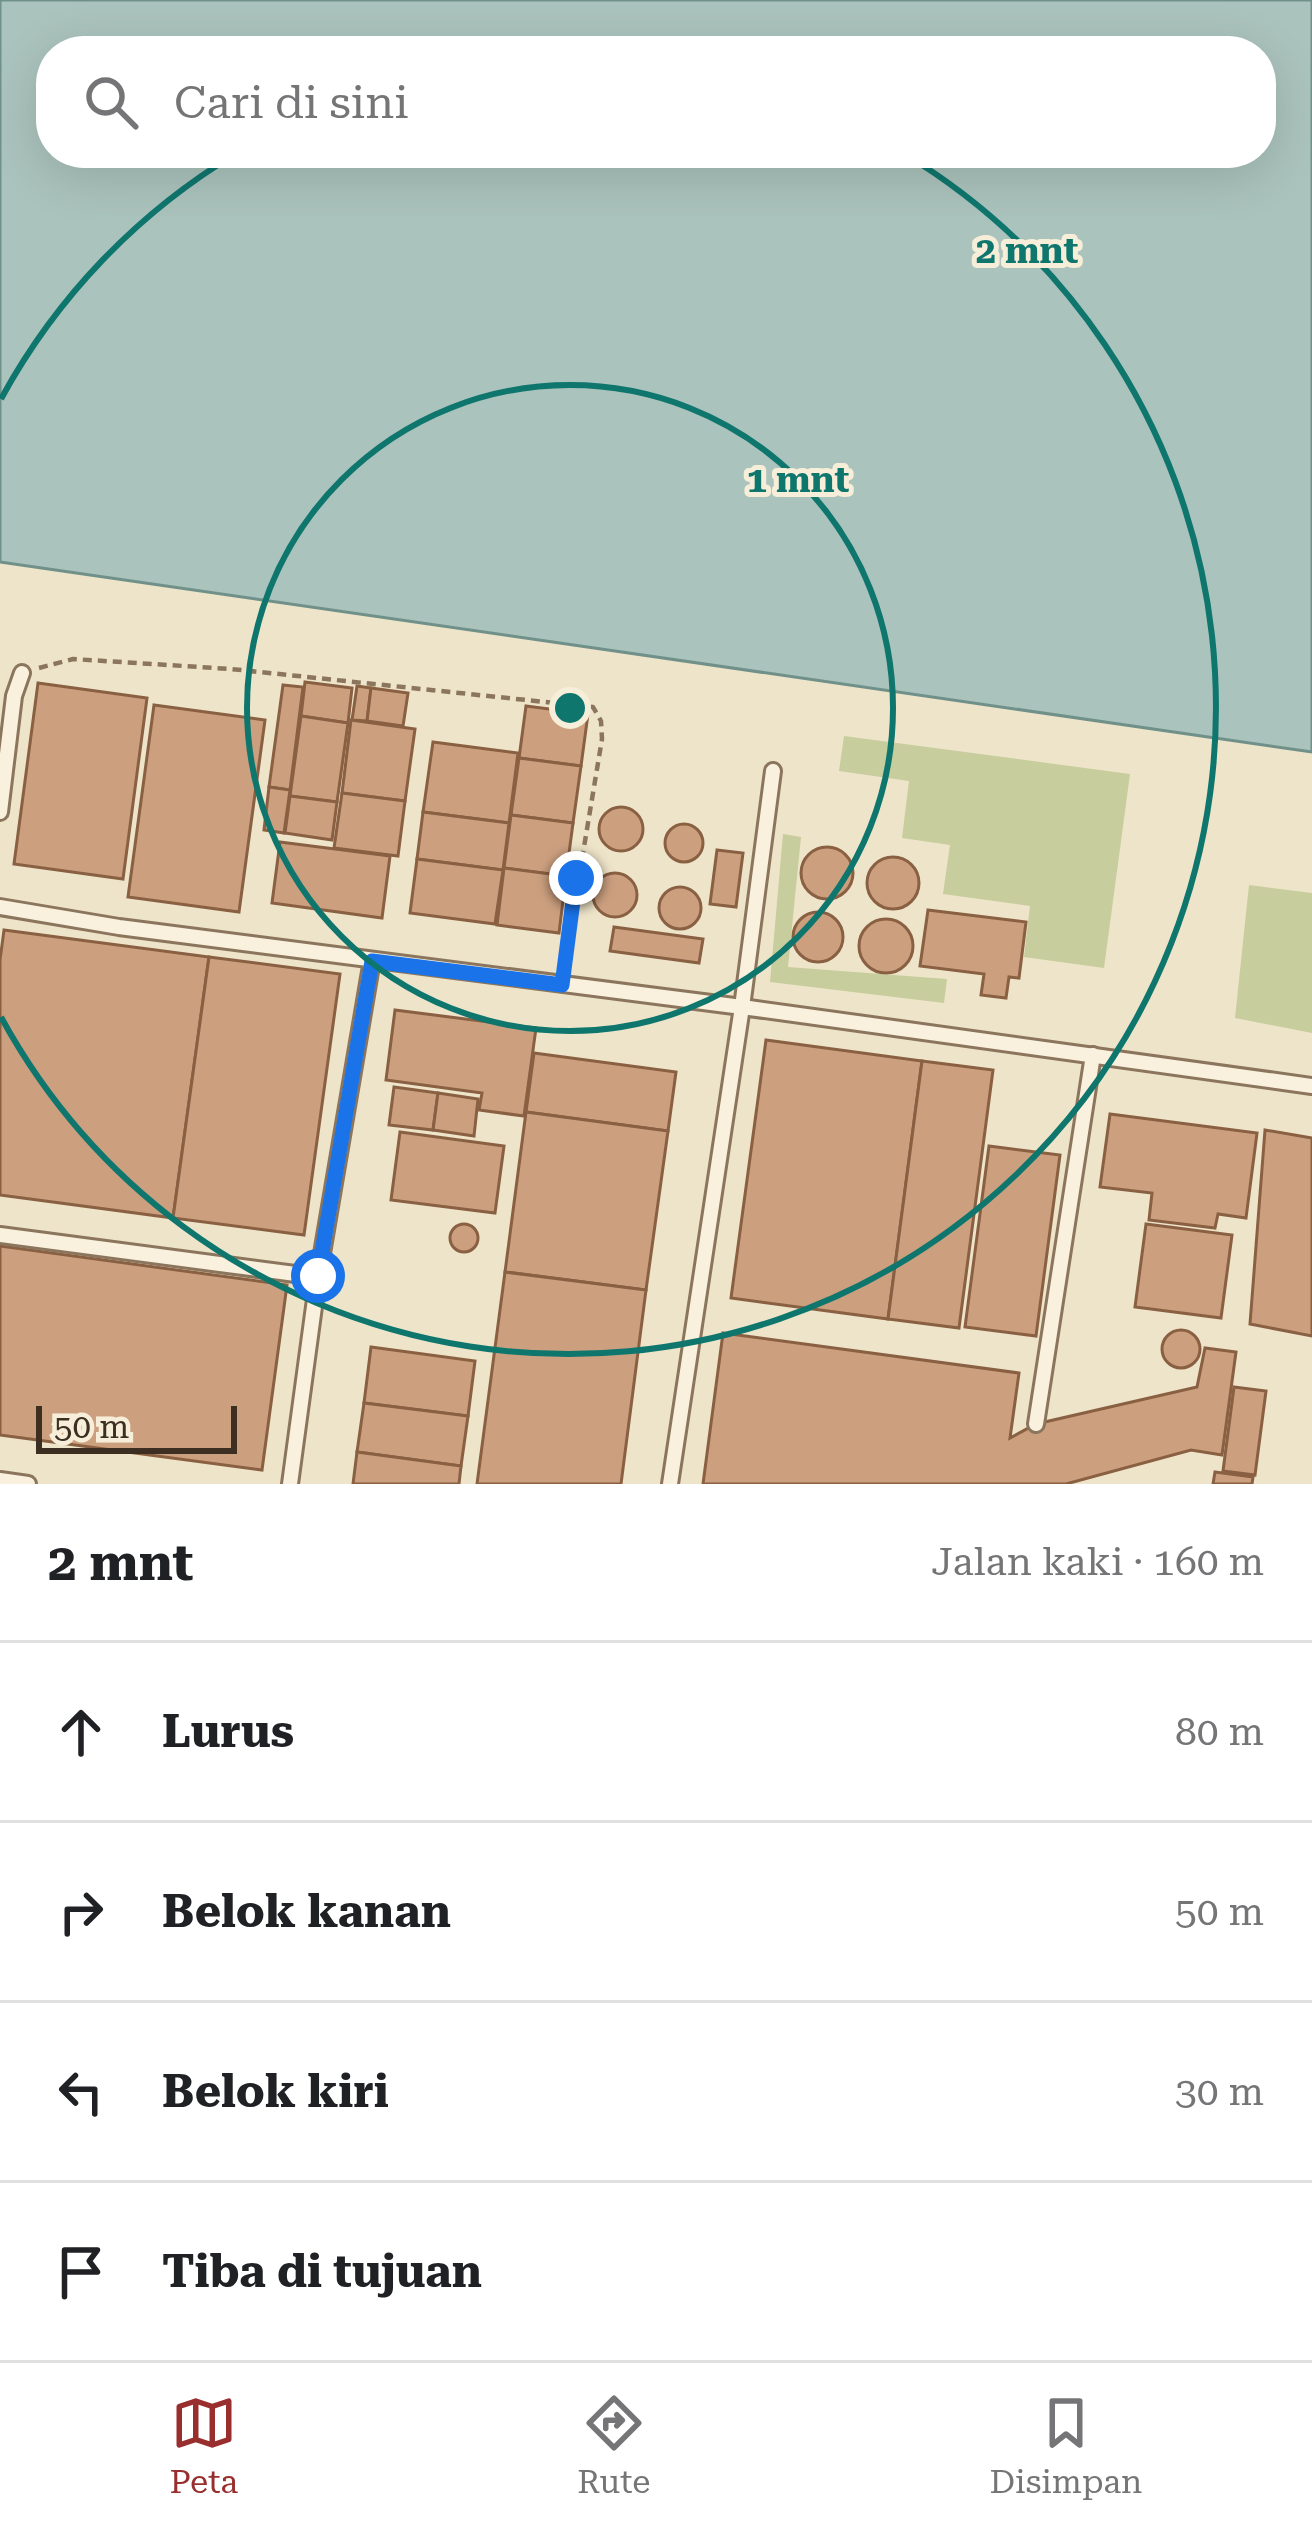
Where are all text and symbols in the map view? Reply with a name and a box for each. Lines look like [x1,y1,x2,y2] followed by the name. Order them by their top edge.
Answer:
[36,36,1276,168] search box
[78,69,144,135] icon: search
[174,76,409,129] text: Cari di sini
[976,230,1078,272] text: 2 mnt
[747,459,849,501] text: 1 mnt
[549,687,591,729] centre of rings
[549,851,603,905] route end
[291,1249,345,1303] route start
[36,1400,237,1453] scale bar
[54,1407,129,1446] text: 50 m
[48,1533,194,1592] text: 2 mnt
[931,1539,1264,1585] text: Jalan kaki · 160 m
[48,1699,114,1765] icon: ahead
[162,1705,294,1758] text: Lurus
[1175,1709,1264,1755] text: 80 m
[48,1879,114,1945] icon: right
[162,1885,451,1938] text: Belok kanan
[1175,1889,1264,1935] text: 50 m
[48,2059,114,2125] icon: left
[162,2065,389,2118] text: Belok kiri
[1175,2069,1264,2115] text: 30 m
[48,2239,114,2305] icon: arrive
[162,2245,482,2298] text: Tiba di tujuan
[170,2390,238,2501] tab: Peta
[577,2390,650,2501] tab: Rute
[989,2390,1142,2501] tab: Disimpan

